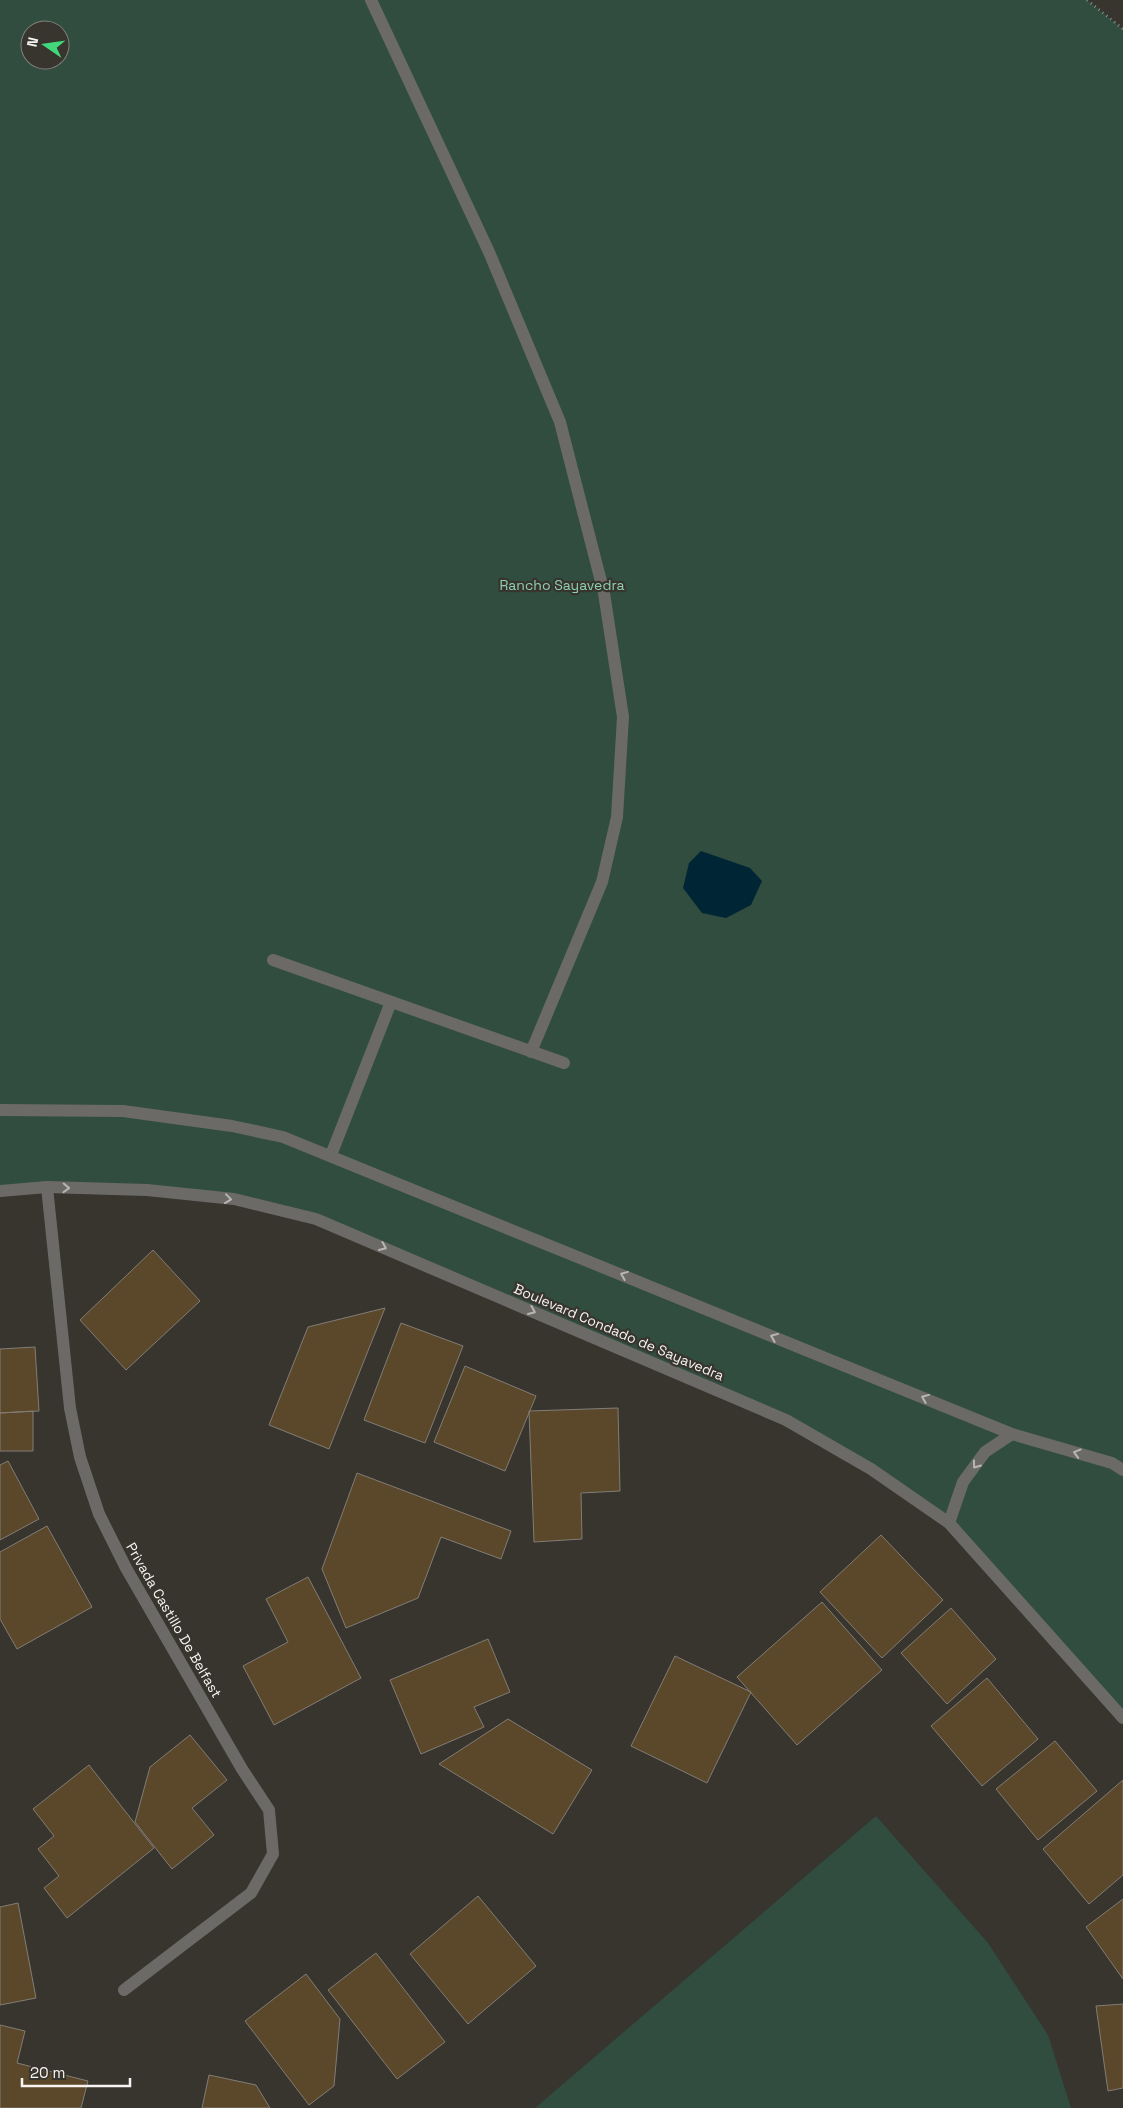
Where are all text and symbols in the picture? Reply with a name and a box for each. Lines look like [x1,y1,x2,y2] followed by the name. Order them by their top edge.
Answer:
[20,20,70,70] north arrow
[23,35,42,49] text: N
[499,576,625,594] park label: Rancho Sayavedra
[62,1183,70,1193] one-way arrow
[224,1193,232,1204] one-way arrow
[378,1240,387,1251] one-way arrow
[620,1271,629,1281] one-way arrow
[511,1279,727,1385] street label: Boulevard Condado de Sayavedra
[527,1304,536,1315] one-way arrow
[770,1332,779,1343] one-way arrow
[921,1394,930,1405] one-way arrow
[1074,1449,1082,1459] one-way arrow
[973,1459,982,1469] one-way arrow
[122,1539,226,1701] street label: Privada Castillo De Belfast
[22,2056,130,2088] scale bar
[30,2063,65,2082] text: 20 m

